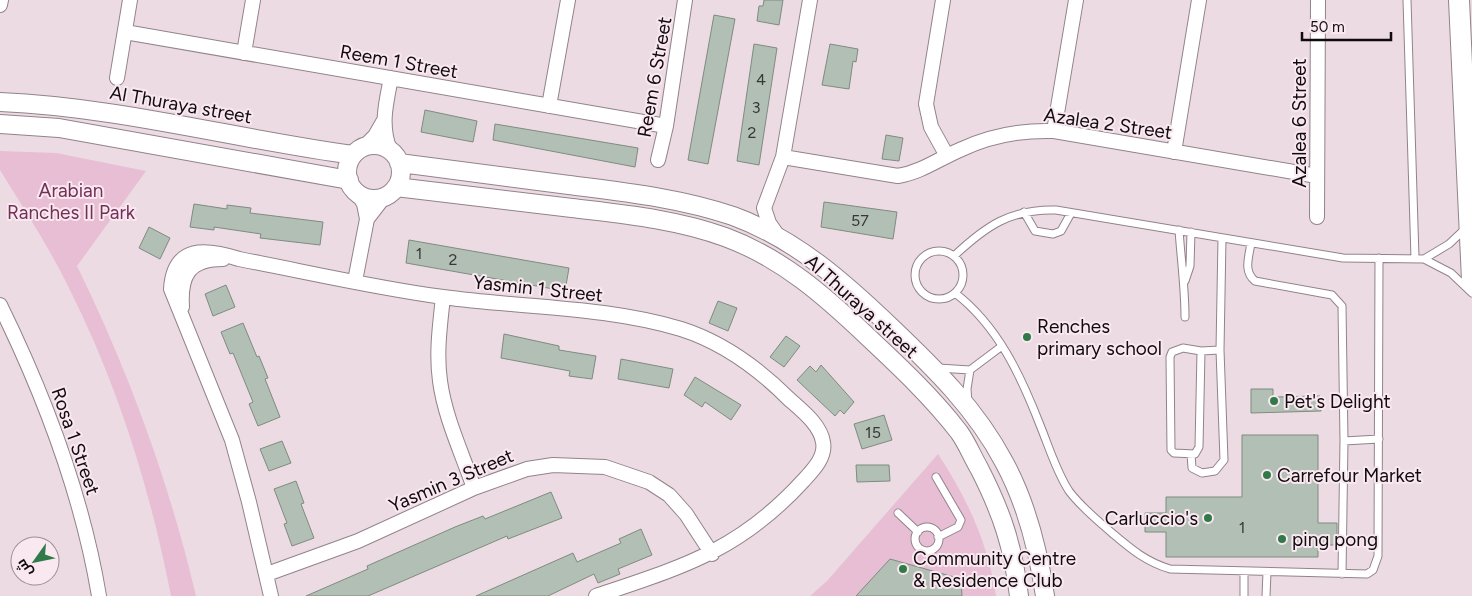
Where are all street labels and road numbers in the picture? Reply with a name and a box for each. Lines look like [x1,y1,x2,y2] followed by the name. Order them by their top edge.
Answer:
[633,15,676,139] street label: Reem 6 Street
[338,40,460,83] street label: Reem 1 Street
[1288,58,1311,188] street label: Azalea 6 Street
[108,81,254,128] street label: Al Thuraya street
[1042,103,1174,144] street label: Azalea 2 Street
[800,250,923,363] street label: Al Thuraya street
[472,270,604,307] street label: Yasmin 1 Street
[46,385,105,498] street label: Rosa 1 Street
[385,444,517,517] street label: Yasmin 3 Street

